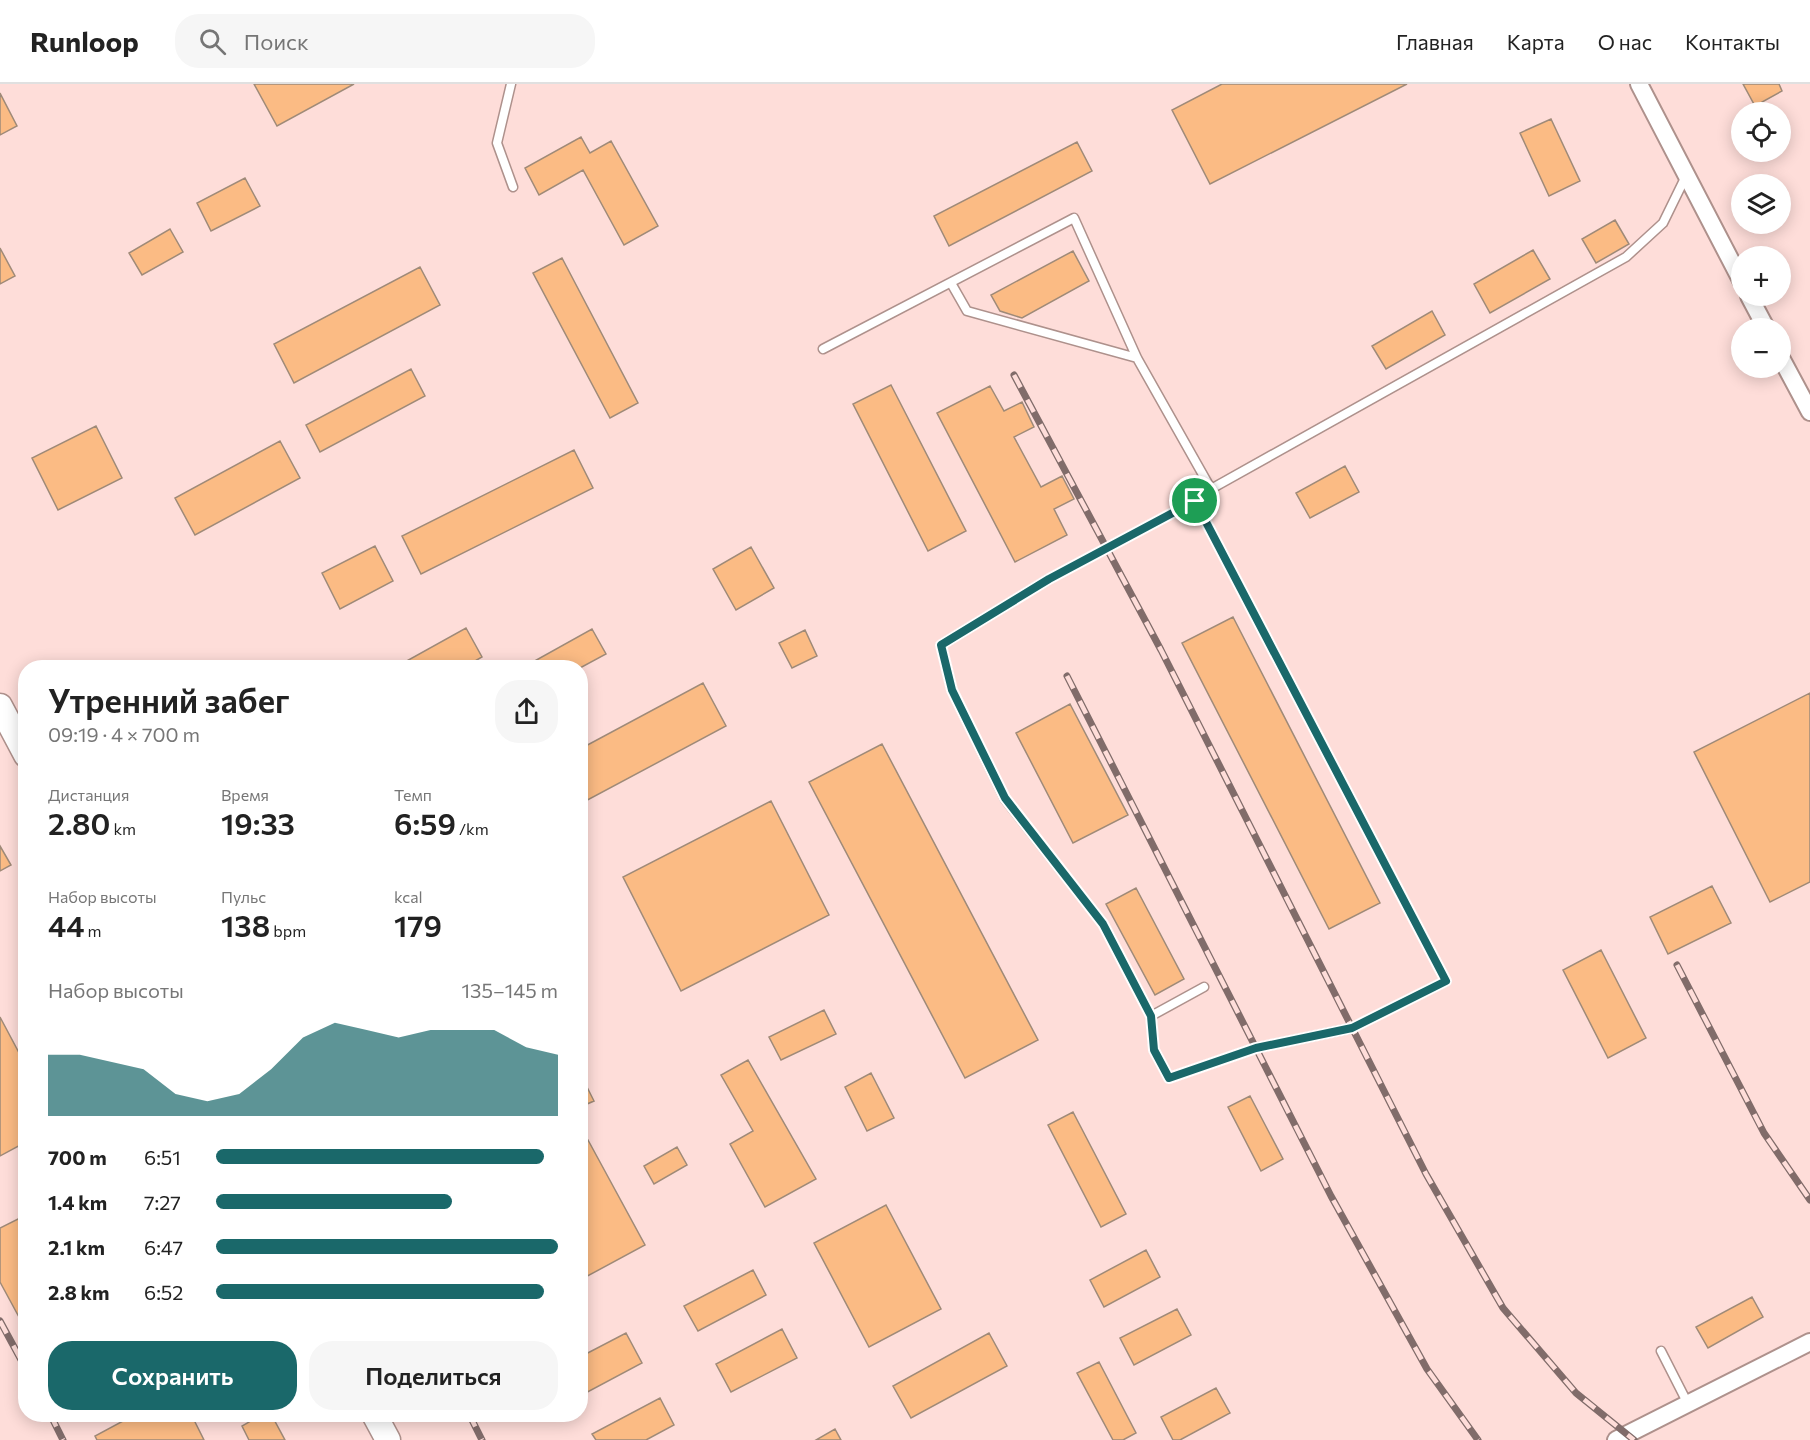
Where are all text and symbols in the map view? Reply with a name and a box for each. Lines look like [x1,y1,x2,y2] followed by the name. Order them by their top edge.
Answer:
[175,14,595,68] search box
[30,24,139,58] text: Runloop
[196,25,229,58] icon: search
[244,28,309,55] text: Поиск
[1396,29,1474,54] text: Главная
[1507,29,1565,54] text: Карта
[1598,29,1652,54] text: О нас
[1685,29,1780,54] text: Контакты
[1731,102,1791,378] map controls
[1731,102,1791,162] button: locate
[1731,174,1791,234] button: layers
[1731,246,1791,306] button: +
[1731,318,1791,378] button: −
[1169,475,1220,526] pin
[1178,484,1211,517] icon: arrive
[48,679,290,720] text: Утренний забег
[495,680,558,743] button: share
[48,722,200,746] text: 09:19 · 4 × 700 m
[48,785,129,804] text: Дистанция
[221,785,269,804] text: Время
[394,785,432,804] text: Темп
[48,804,110,841] text: 2.80
[221,804,295,841] text: 19:33
[394,804,456,841] text: 6:59
[110,819,136,838] text: km
[456,819,489,838] text: /km
[48,887,157,906] text: Набор высоты
[221,887,266,906] text: Пульс
[394,887,423,906] text: kcal
[48,906,85,943] text: 44
[221,906,270,943] text: 138
[394,906,442,943] text: 179
[85,921,102,940] text: m
[270,921,306,940] text: bpm
[48,978,184,1002] text: Набор высоты
[461,978,558,1002] text: 135–145 m
[48,1145,107,1169] text: 700 m
[144,1145,181,1169] text: 6:51
[48,1190,107,1214] text: 1.4 km
[144,1190,181,1214] text: 7:27
[48,1235,105,1259] text: 2.1 km
[144,1235,183,1259] text: 6:47
[48,1280,110,1304] text: 2.8 km
[144,1280,183,1304] text: 6:52
[48,1341,297,1410] button: Сохранить
[309,1341,558,1410] button: Поделиться

